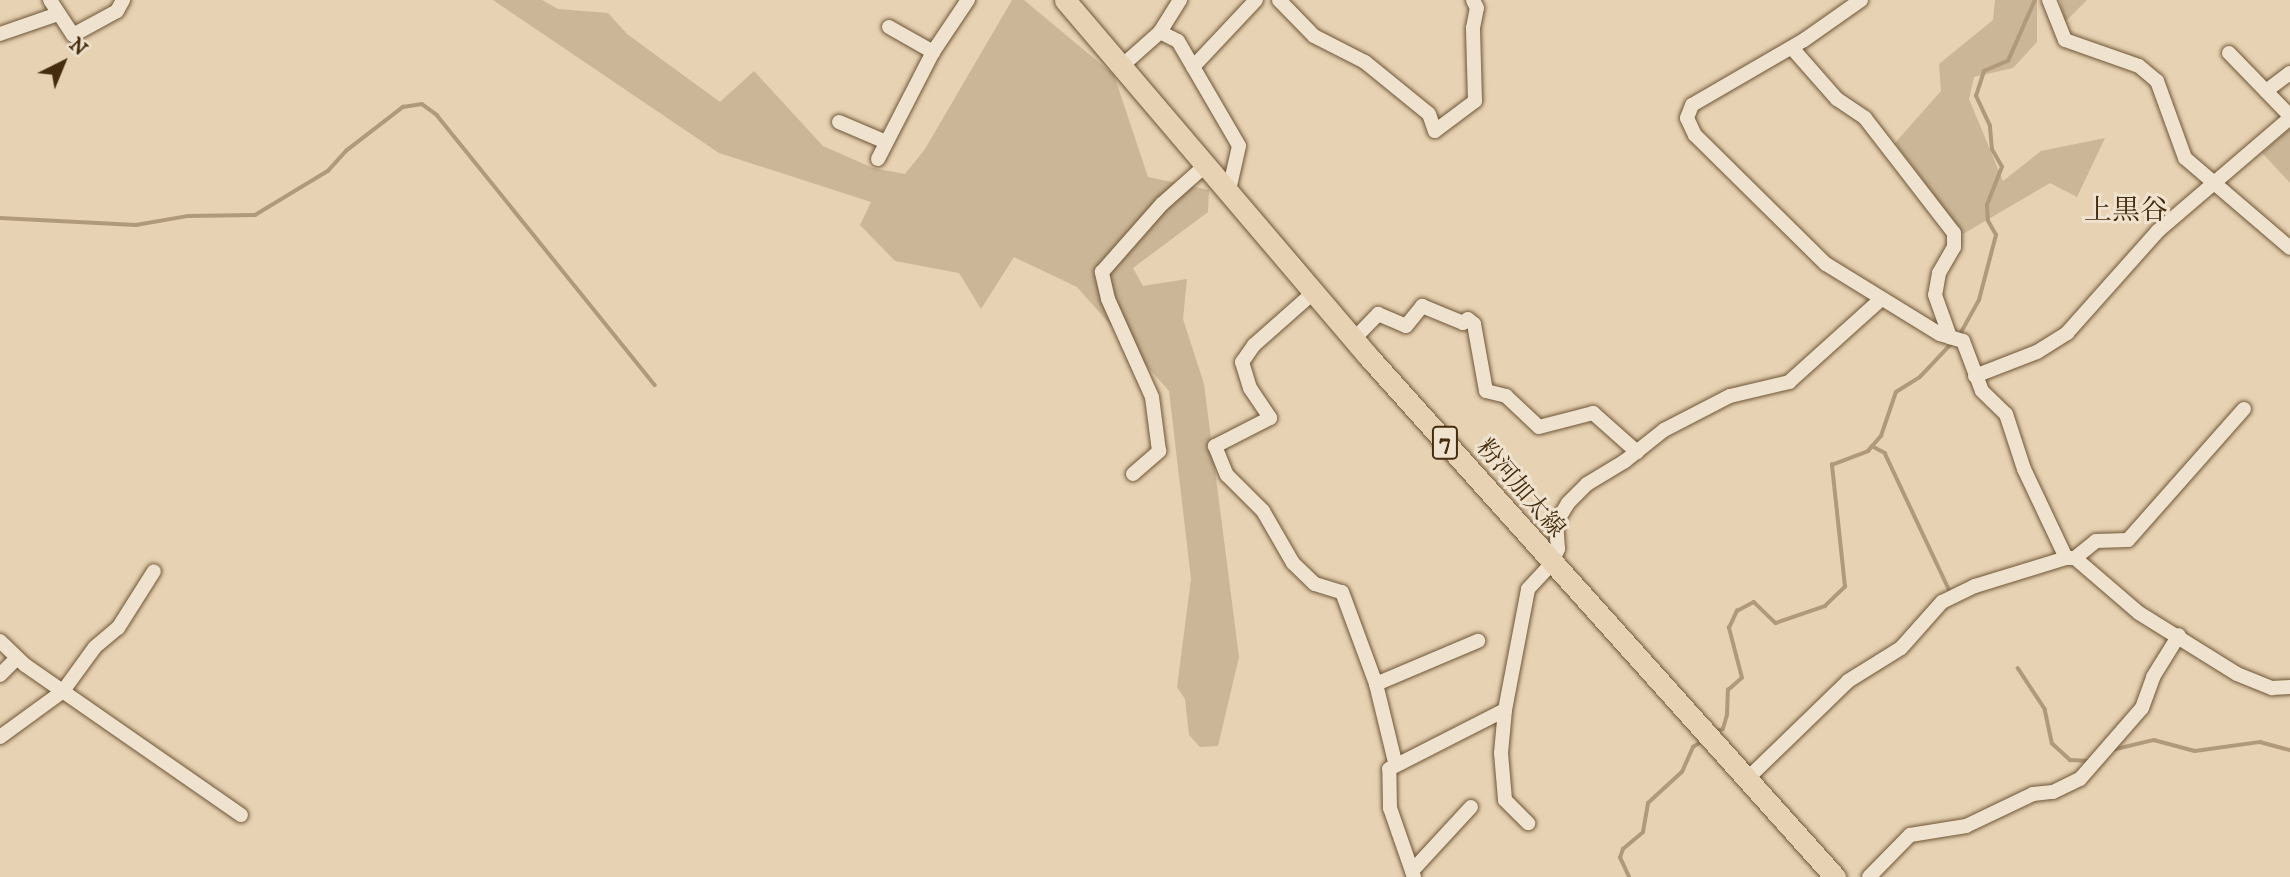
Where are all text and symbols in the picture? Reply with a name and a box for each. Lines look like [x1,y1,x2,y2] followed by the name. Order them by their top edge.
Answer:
[28,28,98,98] north arrow
[64,34,91,61] text: N
[2084,194,2168,228] district label: 上黒谷
[1431,424,1459,462] road number: 7
[1470,434,1570,544] street label: 粉河加太線

